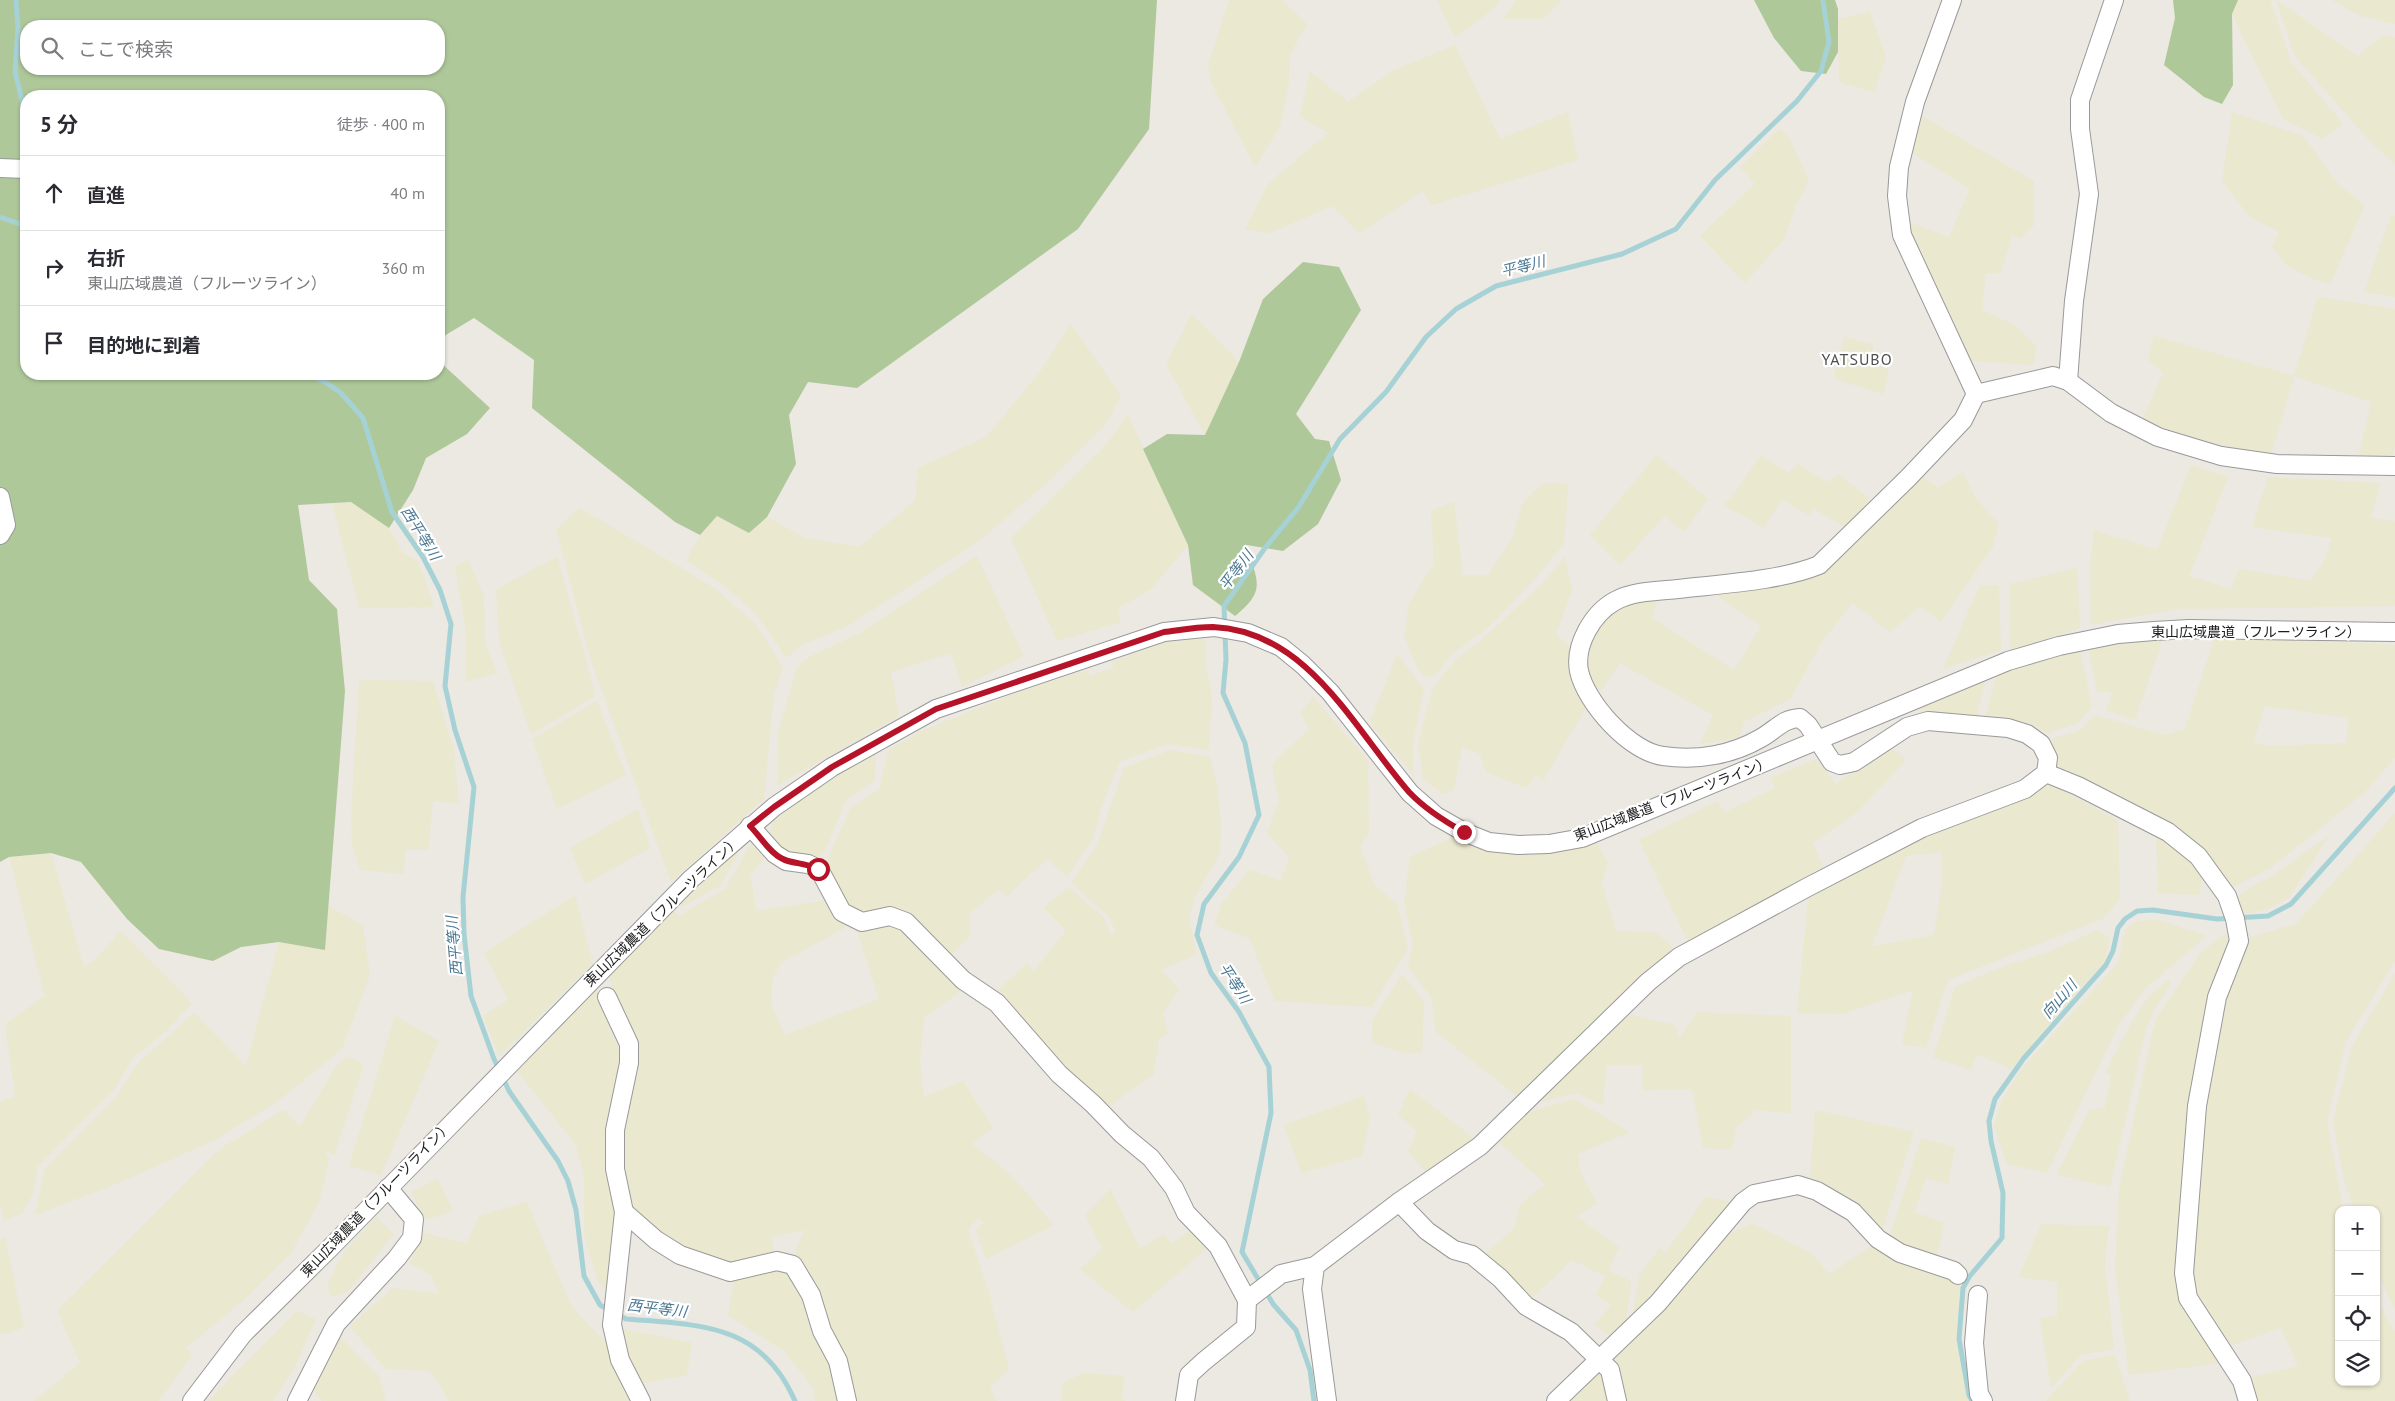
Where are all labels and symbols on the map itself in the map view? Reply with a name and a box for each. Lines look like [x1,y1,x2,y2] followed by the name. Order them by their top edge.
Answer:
[1499,251,1549,281] water label: 平等川
[1821,349,1893,369] district label: YATSUBO
[397,503,446,565] water label: 西平等川
[1215,545,1258,594] water label: 平等川
[2151,623,2361,641] street label: 東山広域農道（フルーツライン）
[1571,753,1773,845] street label: 東山広域農道（フルーツライン）
[1453,821,1476,844] route end
[580,832,744,990] street label: 東山広域農道（フルーツライン）
[807,858,830,881] route start
[442,913,466,977] water label: 西平等川
[1215,959,1256,1009] water label: 平等川
[2037,974,2082,1022] water label: 向山川
[297,1117,455,1281] street label: 東山広域農道（フルーツライン）
[626,1295,690,1321] water label: 西平等川

